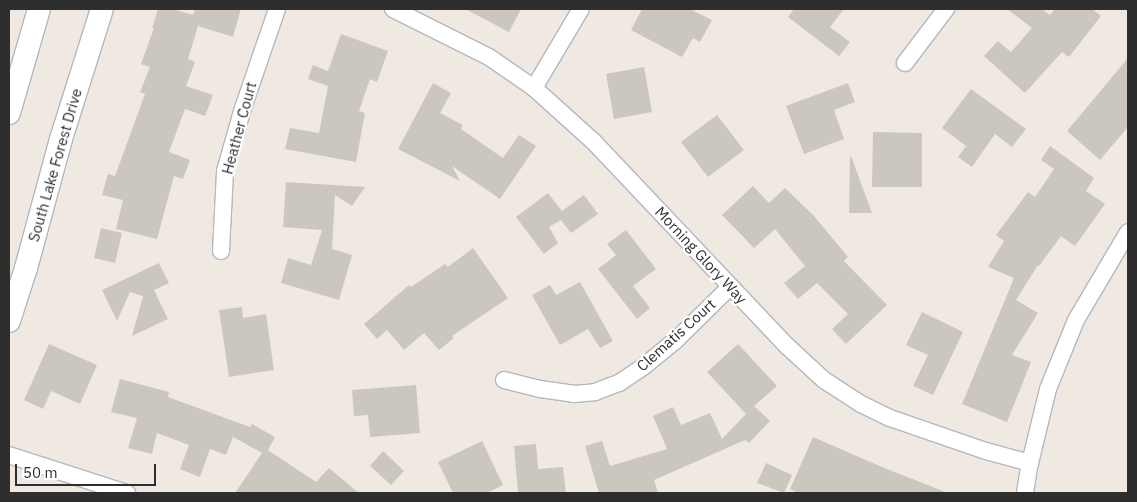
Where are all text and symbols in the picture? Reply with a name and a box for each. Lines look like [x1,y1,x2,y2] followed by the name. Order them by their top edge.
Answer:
[218,80,260,176] street label: Heather Court
[24,86,86,244] street label: South Lake Forest Drive
[651,203,751,307] street label: Morning Glory Way
[633,295,719,375] street label: Clematis Court
[18,454,159,486] scale bar
[23,463,58,482] text: 50 m

